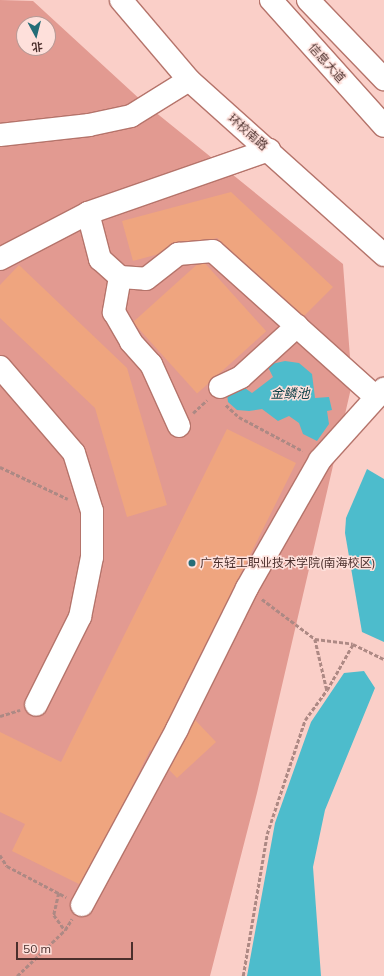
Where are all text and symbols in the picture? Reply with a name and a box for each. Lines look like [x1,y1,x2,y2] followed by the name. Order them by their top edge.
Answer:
[16,16,56,56] north arrow
[31,39,44,55] text: 北
[306,40,348,86] street label: 信息大道
[225,111,271,153] street label: 环校南路
[271,385,309,401] water label: 金鳞池
[200,556,376,570] place label: 广东轻工职业技术学院(南海校区)
[187,558,197,568] marker: 广东轻工职业技术学院(南海校区)
[18,934,135,960] scale bar
[23,941,51,956] text: 50 m

